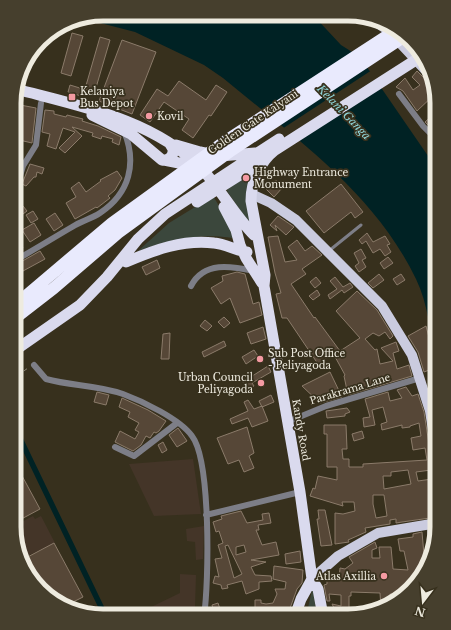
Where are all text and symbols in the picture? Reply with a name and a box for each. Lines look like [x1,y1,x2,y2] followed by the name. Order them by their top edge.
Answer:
[314,81,374,143] water label: Kelani Ganga
[80,85,134,110] place label: Kelaniya Bus Depot
[205,87,301,157] street label: Golden Gate Kalyani
[67,92,77,102] marker: Kelaniya Bus Depot
[157,110,184,123] place label: Kovil
[144,111,154,121] marker: Kovil
[254,166,349,191] place label: Highway Entrance Monument
[241,173,251,183] marker: Highway Entrance Monument
[268,347,345,372] place label: Sub Post Office - Peliyagoda
[255,354,265,364] marker: Sub Post Office - Peliyagoda
[308,370,392,407] street label: Parakrama Lane
[178,371,253,396] place label: Urban Council Peliyagoda
[256,378,266,388] marker: Urban Council Peliyagoda
[289,398,313,462] street label: Kandy Road
[315,570,376,583] place label: Atlas Axillia
[379,571,389,581] marker: Atlas Axillia
[403,582,443,622] north arrow
[413,603,427,620] text: N

